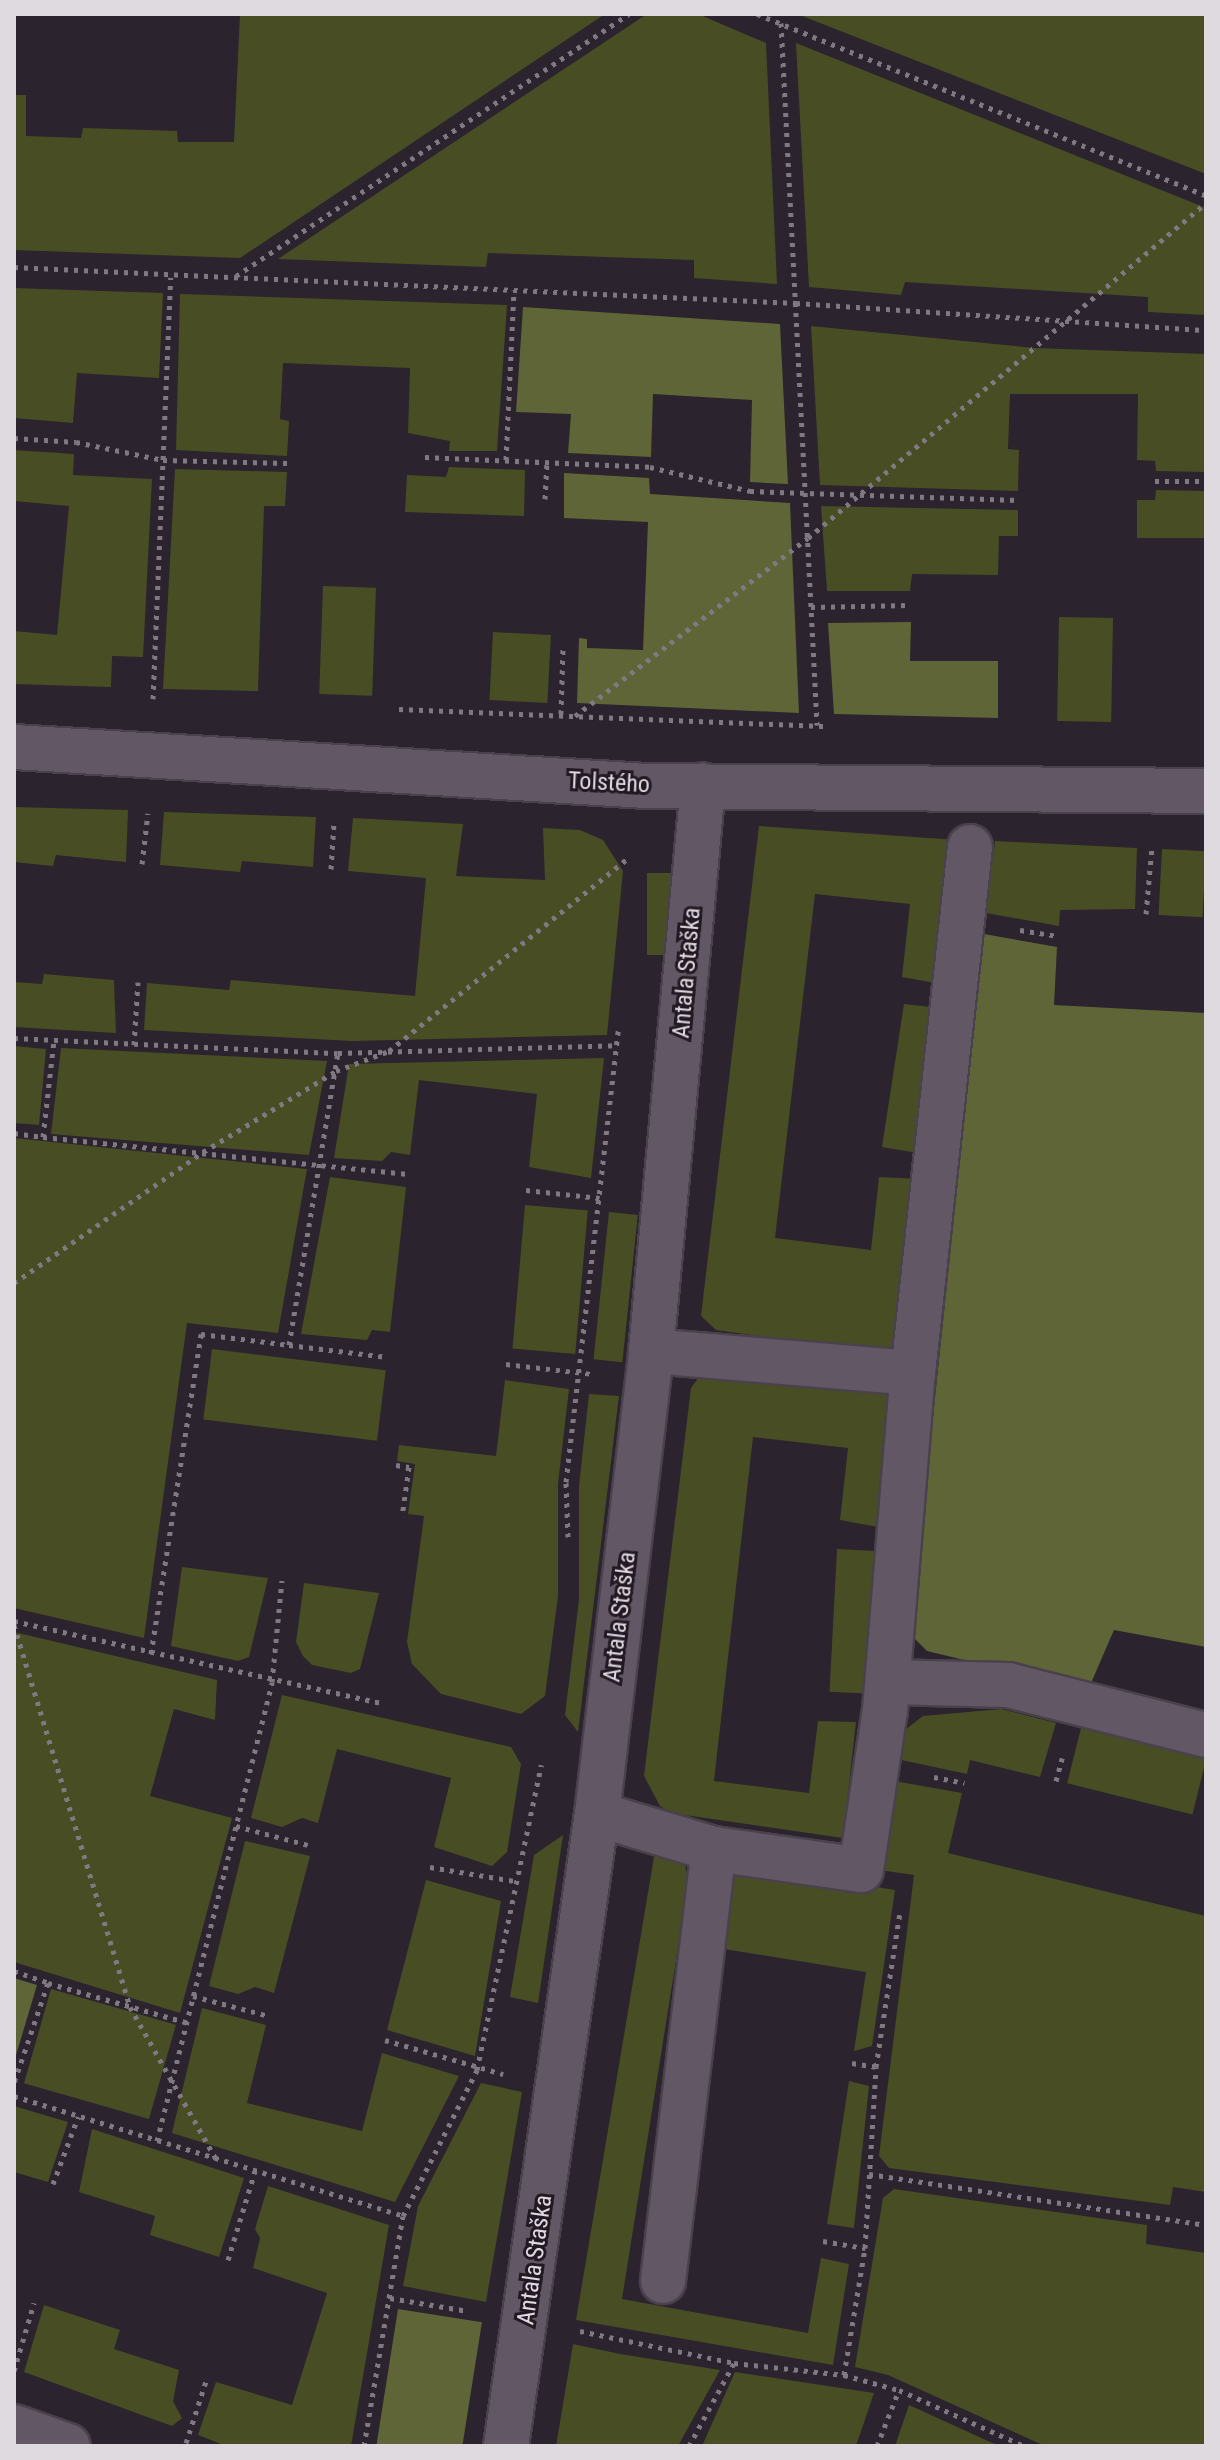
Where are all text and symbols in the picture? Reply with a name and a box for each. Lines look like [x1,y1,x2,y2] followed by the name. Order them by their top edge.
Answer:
[567,766,651,800] street label: Tolstého
[667,907,707,1039] street label: Antala Staška
[598,1550,642,1684] street label: Antala Staška
[512,2193,558,2327] street label: Antala Staška

